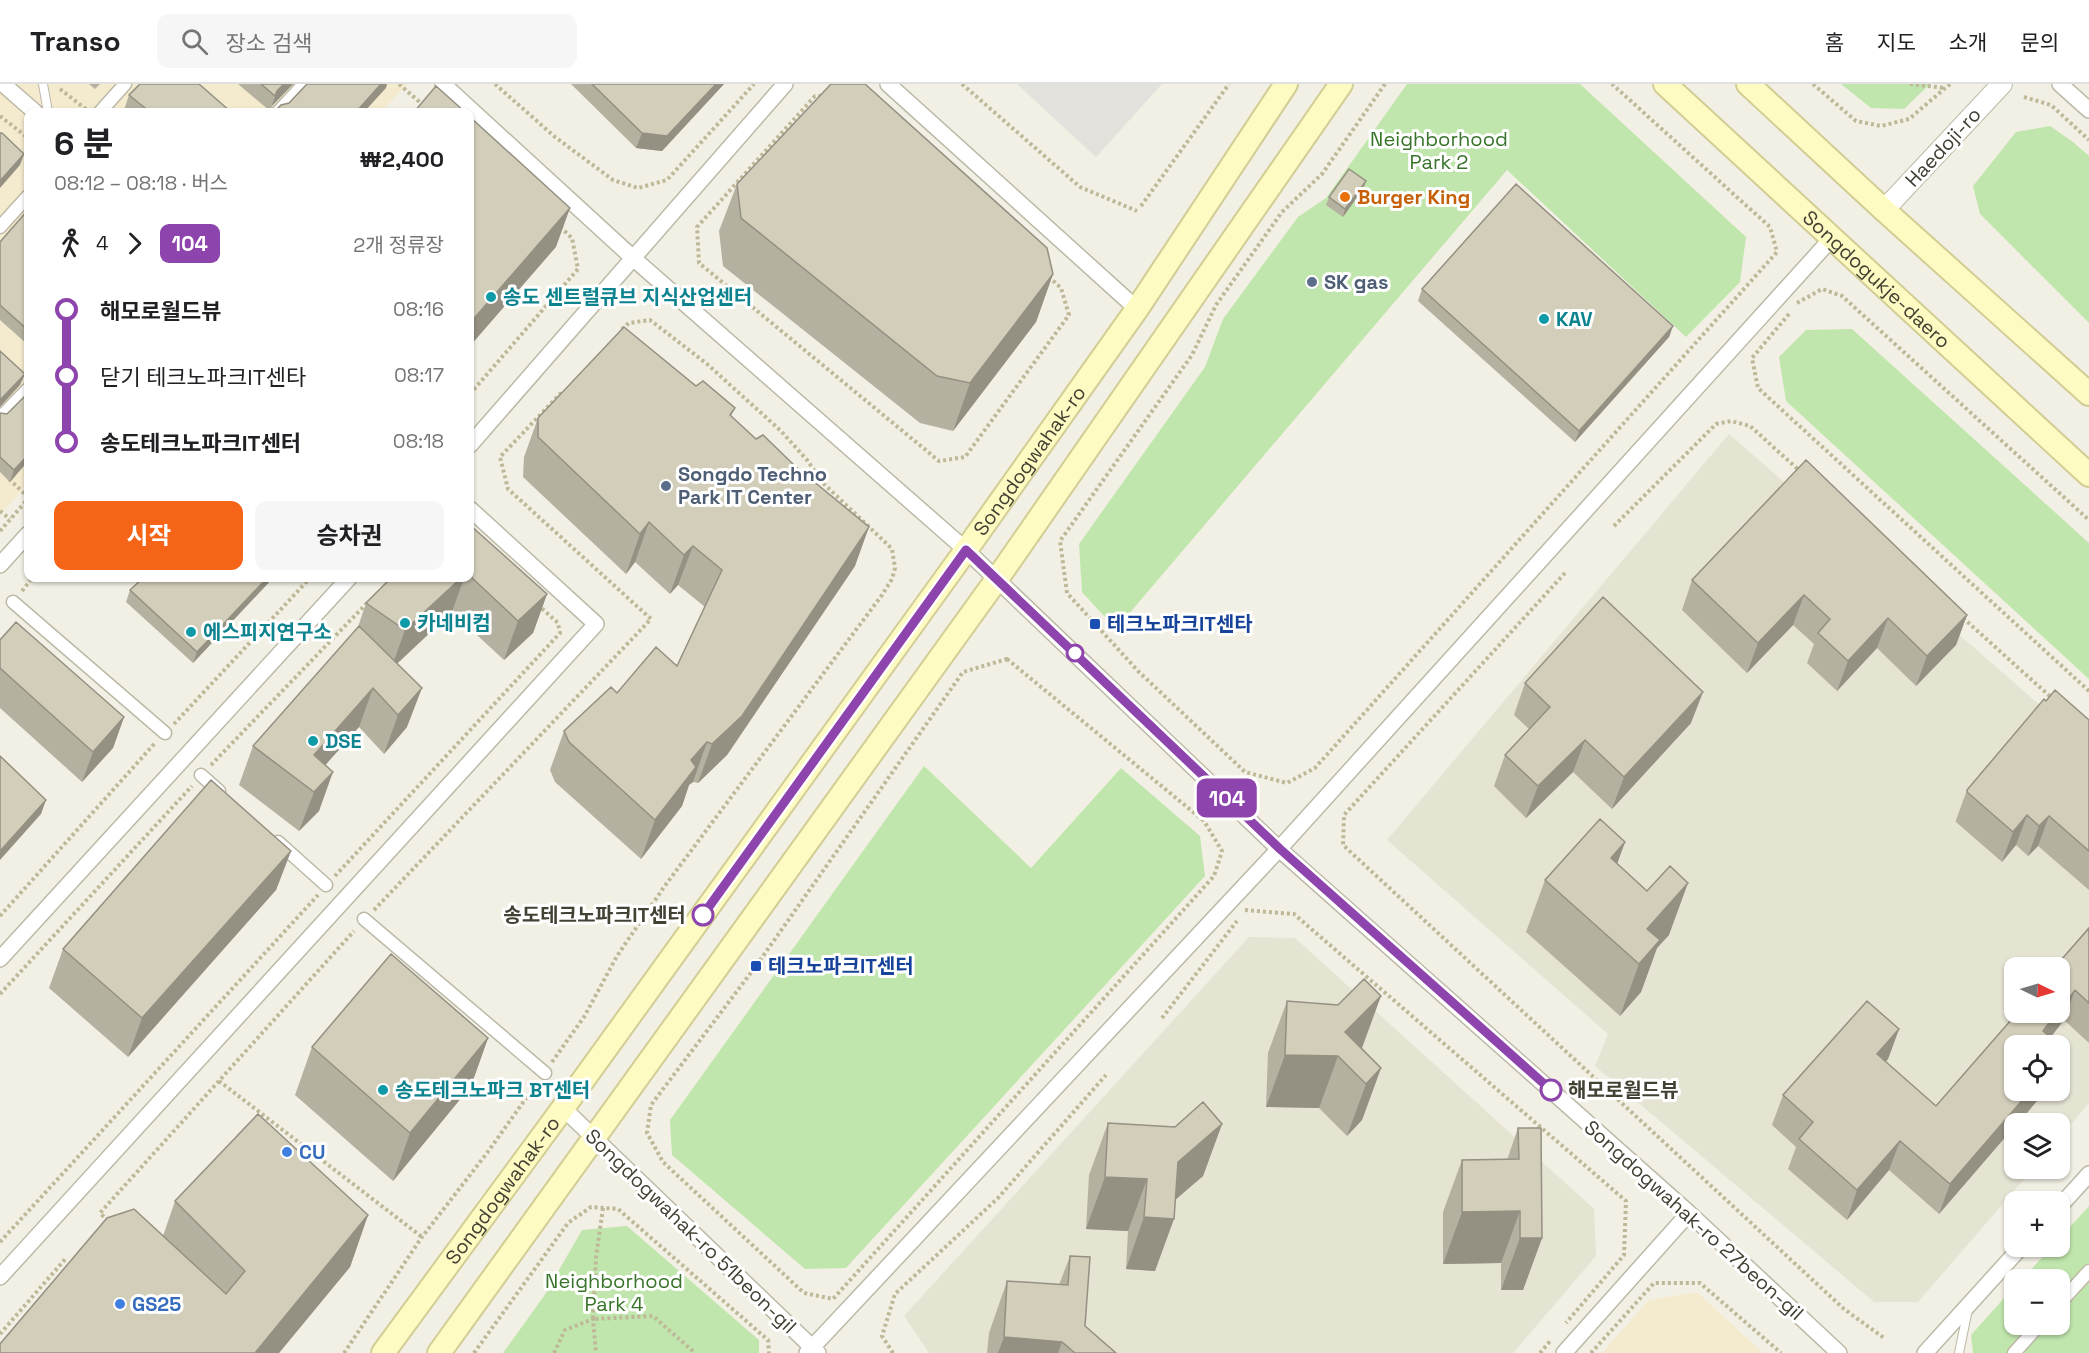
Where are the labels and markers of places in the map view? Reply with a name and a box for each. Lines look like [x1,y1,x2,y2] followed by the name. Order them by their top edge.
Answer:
[1357,184,1470,210] place label: Burger King
[1338,190,1352,204] marker: Burger King
[1324,269,1388,295] place label: SK gas
[1305,275,1319,289] marker: SK gas
[503,284,752,310] place label: 송도 센트럴큐브 지식산업센터
[484,290,498,304] marker: 송도 센트럴큐브 지식산업센터
[1556,306,1593,332] place label: KAV
[1537,312,1551,326] marker: KAV
[678,461,827,510] place label: Songdo Techno Park IT Center
[659,479,673,493] marker: Songdo Techno Park IT Center
[417,610,491,636] place label: 카네비컴
[1107,611,1253,637] place label: 테크노파크IT센타
[398,616,412,630] marker: 카네비컴
[1088,617,1102,631] marker: 테크노파크IT센타
[203,619,332,645] place label: 에스피지연구소
[184,625,198,639] marker: 에스피지연구소
[1066,644,1084,662] unlabelled marker
[325,728,362,754] place label: DSE
[306,734,320,748] marker: DSE
[503,902,686,928] place label: 송도테크노파크IT센터
[692,904,714,926] marker: 송도테크노파크IT센터
[768,953,914,979] place label: 테크노파크IT센터
[749,959,763,973] marker: 테크노파크IT센터
[395,1077,590,1103] place label: 송도테크노파크 BT센터
[1568,1077,1678,1103] place label: 해모로월드뷰
[1540,1079,1562,1101] marker: 해모로월드뷰
[376,1083,390,1097] marker: 송도테크노파크 BT센터
[299,1139,325,1165] place label: CU
[280,1145,294,1159] marker: CU
[132,1291,181,1317] place label: GS25
[113,1297,127,1311] marker: GS25

